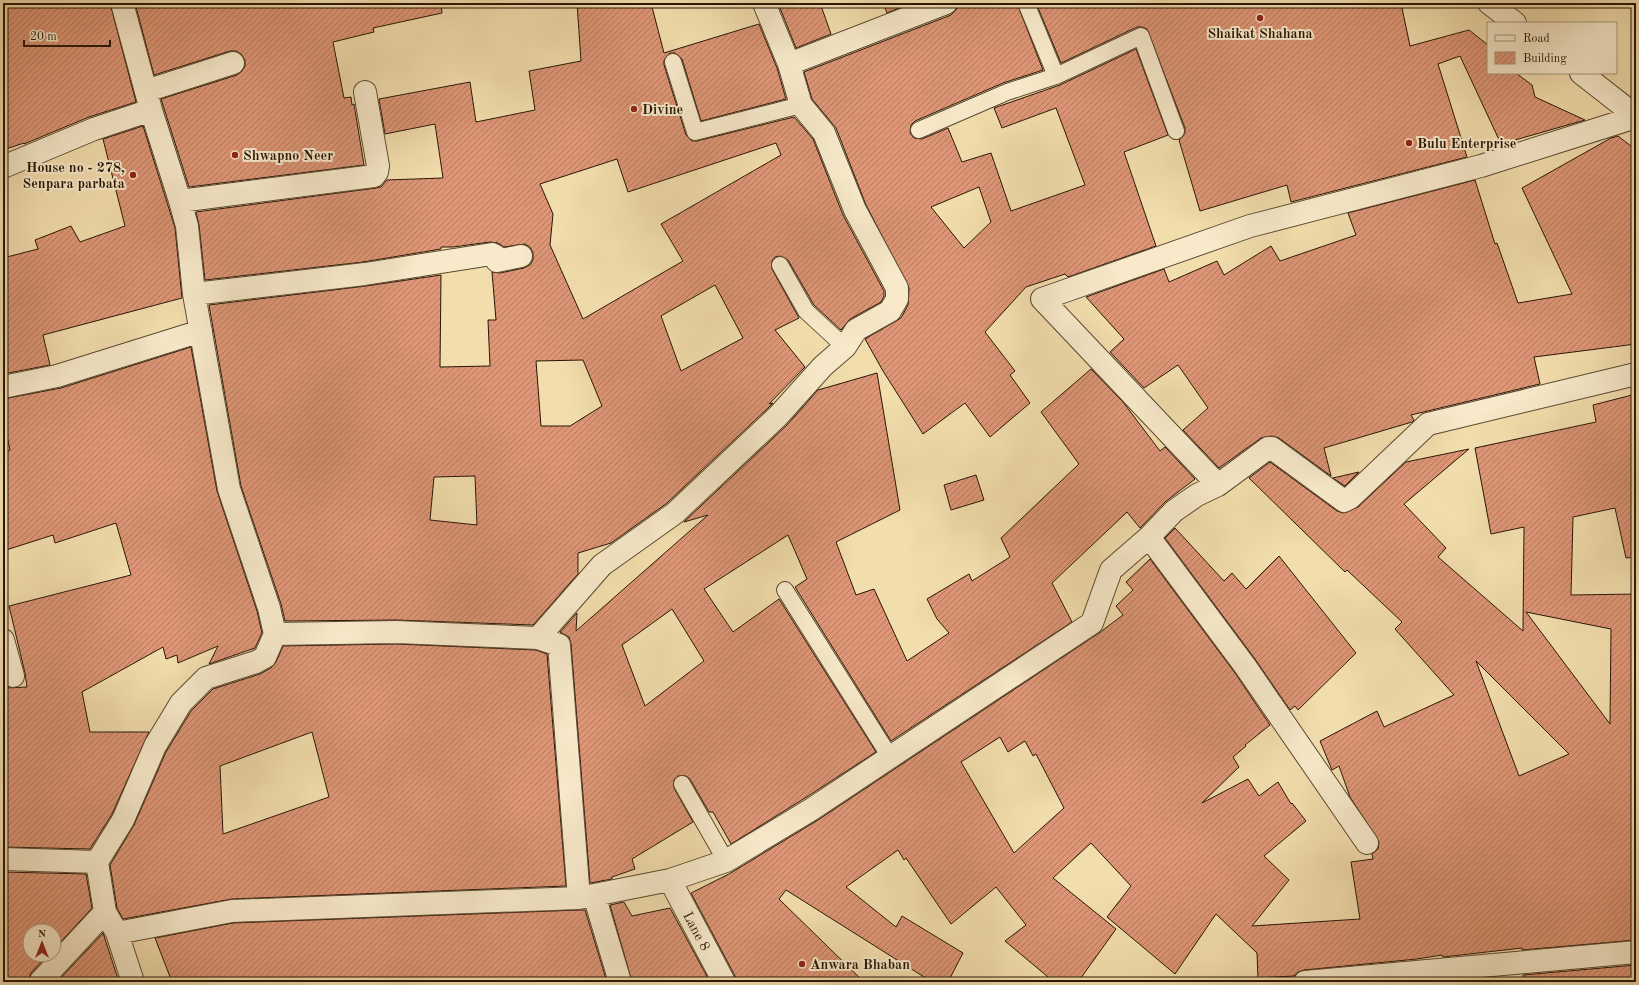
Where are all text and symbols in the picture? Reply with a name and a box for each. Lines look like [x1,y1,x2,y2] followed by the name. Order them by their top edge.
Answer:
[1255,13,1265,23] marker: Shaikat Shahana
[24,22,110,48] scale bar
[1487,22,1617,74] legend
[1207,27,1313,41] place label: Shaikat Shahana
[30,31,57,43] text: 20 m
[1523,33,1550,45] text: Road
[1523,53,1567,65] text: Building
[642,103,683,117] place label: Divine
[629,104,639,114] marker: Divine
[1417,137,1516,151] place label: Bulu Enterprise
[1404,138,1414,148] marker: Bulu Enterprise
[243,149,333,163] place label: Shwapno Neer
[230,150,240,160] marker: Shwapno Neer
[23,161,125,191] place label: House no - 278, Senpara parbata
[128,170,138,180] marker: House no - 278, Senpara parbata
[680,909,712,953] street label: Lane 8
[22,923,62,963] north arrow
[38,929,47,940] text: N
[810,958,910,972] place label: Anwara Bhaban
[797,959,807,969] marker: Anwara Bhaban

